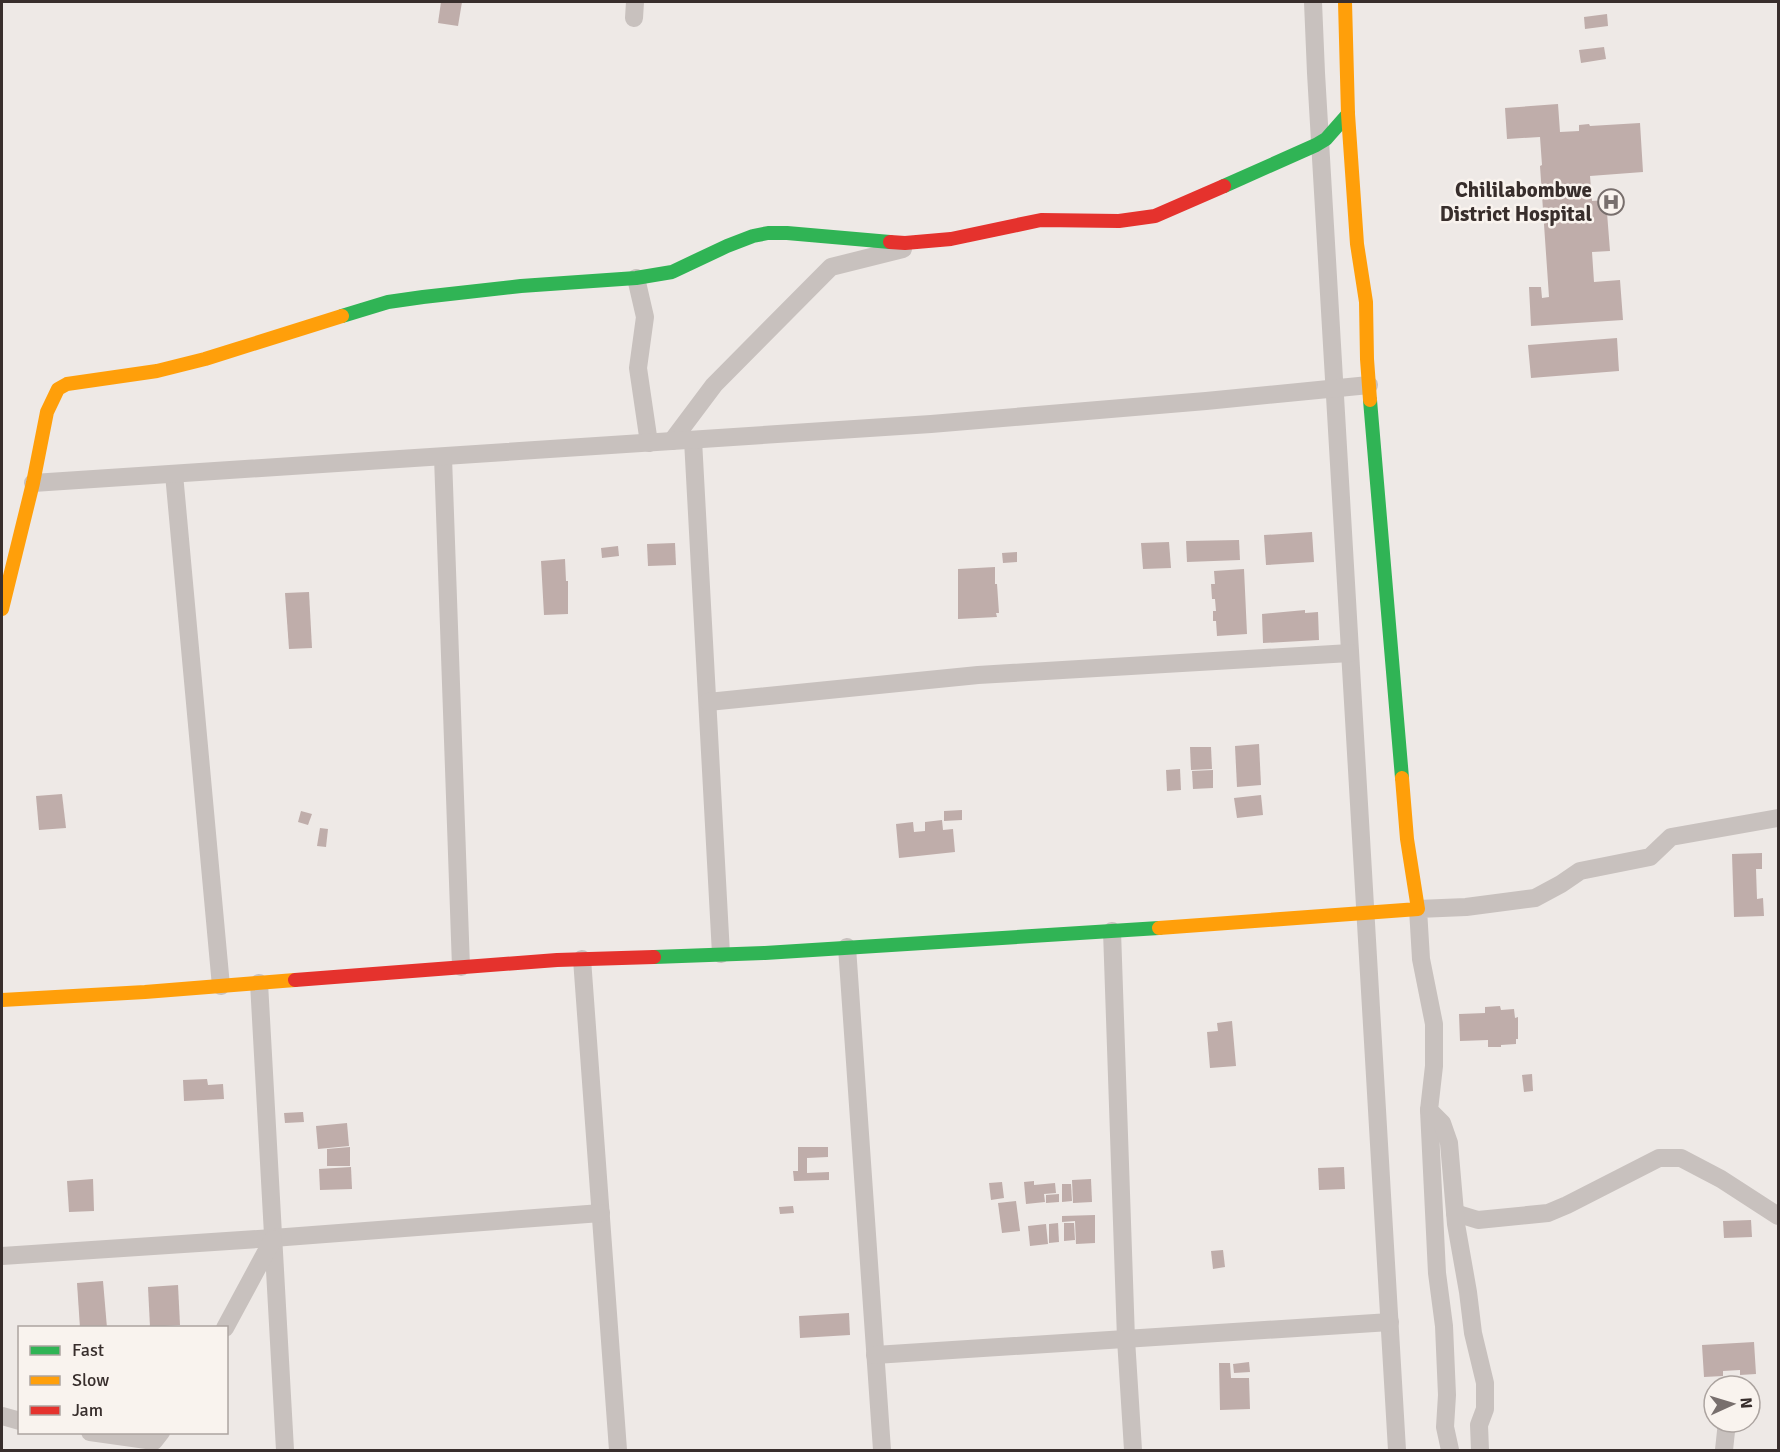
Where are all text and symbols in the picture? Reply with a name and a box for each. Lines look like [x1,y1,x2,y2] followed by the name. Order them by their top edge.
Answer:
[1440,177,1592,227] place label: Chililabombwe District Hospital
[1596,187,1626,217] hospital icon: Chililabombwe District Hospital
[18,1326,228,1434] legend
[72,1339,104,1361] text: Fast
[72,1369,109,1391] text: Slow
[1702,1374,1762,1434] north arrow
[1736,1397,1756,1409] text: N
[72,1399,103,1421] text: Jam

